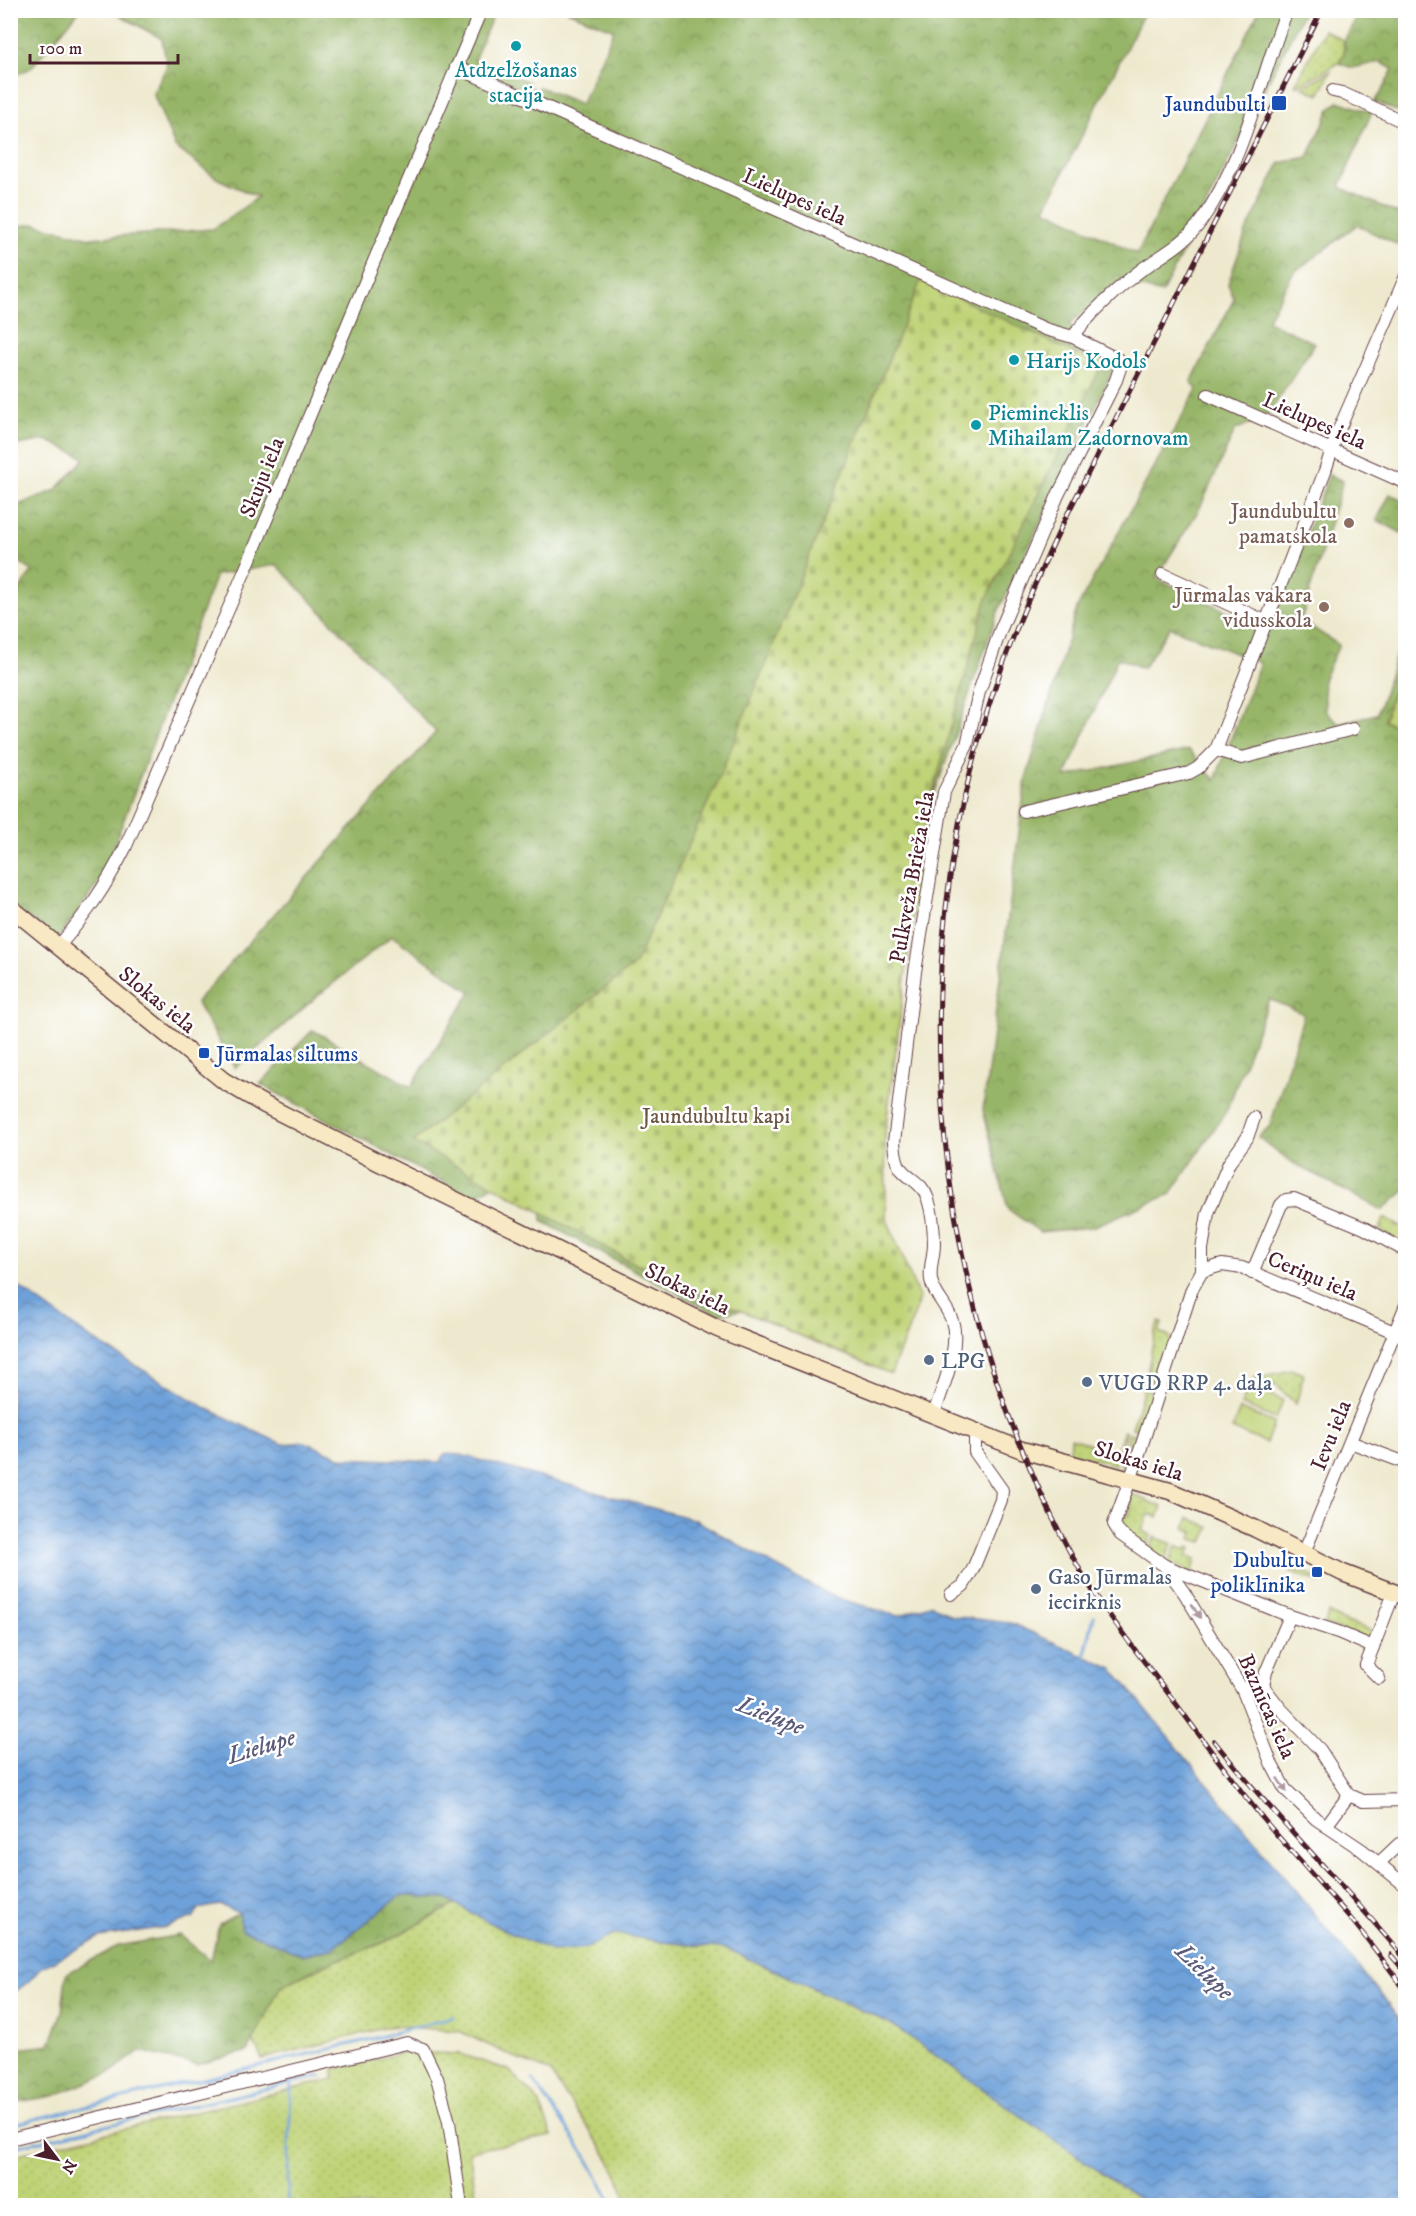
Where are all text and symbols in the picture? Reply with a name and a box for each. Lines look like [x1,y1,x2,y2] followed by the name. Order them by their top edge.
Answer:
[30,27,178,65] scale bar
[39,38,82,60] text: 100 m
[509,39,523,53] marker: Atdzelžošanas stacija
[455,57,577,109] place label: Atdzelžošanas stacija
[1163,91,1266,118] place label: Jaundubulti
[1270,94,1288,112] marker: Jaundubulti
[738,163,851,232] street label: Lielupes iela
[1026,348,1147,375] place label: Harijs Kodols
[1007,353,1021,367] marker: Harijs Kodols
[1258,387,1371,456] street label: Lielupes iela
[988,400,1189,452] place label: Piemineklis Mihailam Zadornovam
[969,418,983,432] marker: Piemineklis Mihailam Zadornovam
[234,433,291,522] street label: Skuju iela
[1229,498,1338,550] place label: Jaundubultu pamatskola
[1342,516,1356,530] marker: Jaundubultu pamatskola
[1172,582,1313,634] place label: Jūrmalas vakara vidusskola
[1317,600,1331,614] marker: Jūrmalas vakara vidusskola
[884,788,941,965] street label: Pulkveža Brieža iela
[113,961,202,1040] street label: Slokas iela
[214,1041,358,1068] place label: Jūrmalas siltums
[197,1046,211,1060] marker: Jūrmalas siltums
[640,1103,790,1130] park label: Jaundubultu kapi
[1263,1245,1362,1308] street label: Ceriņu iela
[640,1257,735,1322] street label: Slokas iela
[941,1348,985,1375] place label: LPG
[922,1353,936,1367] marker: LPG
[1098,1370,1273,1397] place label: VUGD RRP 4. daļa
[1080,1375,1094,1389] marker: VUGD RRP 4. daļa
[1305,1396,1358,1475] street label: Ievu iela
[1091,1435,1187,1488] street label: Slokas iela
[1209,1547,1306,1599] place label: Dubultu poliklīnika
[1048,1564,1172,1616] place label: Gaso Jūrmalas iecirknis
[1310,1565,1324,1579] marker: Dubultu poliklīnika
[1029,1582,1043,1596] marker: Gaso Jūrmalas iecirknis
[1190,1603,1201,1619] one-way arrow
[1232,1650,1302,1764] street label: Baznīcas iela
[731,1689,809,1743] water label: Lielupe
[222,1722,300,1772] water label: Lielupe
[1277,1776,1288,1793] one-way arrow
[1168,1935,1240,2007] water label: Lielupe
[27,2129,87,2189] north arrow
[57,2156,81,2177] text: N

